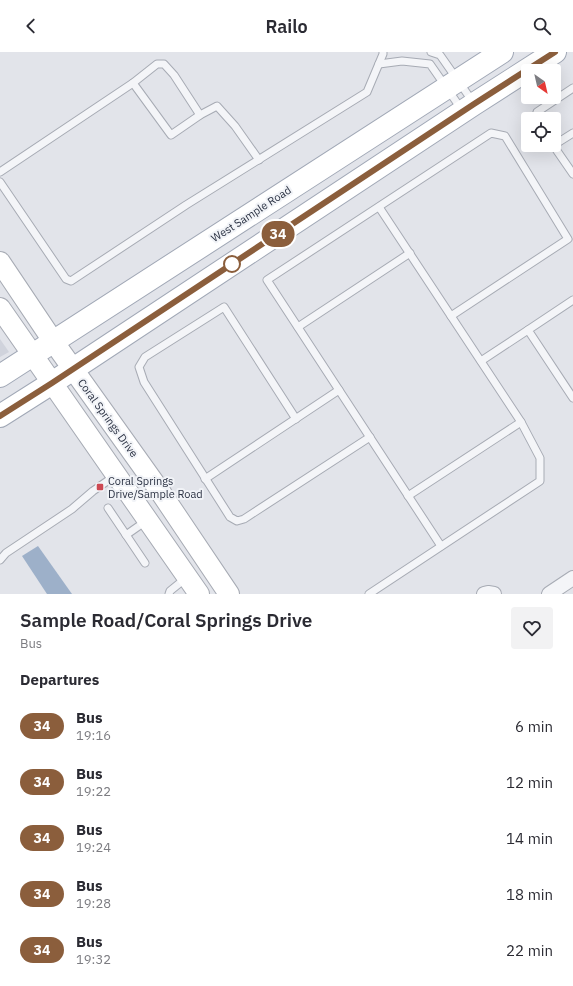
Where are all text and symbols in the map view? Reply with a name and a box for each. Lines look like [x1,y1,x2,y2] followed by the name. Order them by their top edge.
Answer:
[20,15,42,37] icon: back
[265,15,308,38] text: Railo
[531,15,553,37] icon: search
[521,64,561,104] north arrow
[521,64,561,152] map controls
[521,112,561,152] button: locate
[208,183,294,245] street label: West Sample Road
[260,221,296,247] line badge: 34
[270,225,286,243] text: 34
[223,255,241,273] unlabelled marker
[75,376,141,460] street label: Coral Springs Drive
[108,474,203,501] place label: Coral Springs Drive/Sample Road
[95,482,105,492] marker: Coral Springs Drive/Sample Road
[511,607,553,649] button: heart
[20,608,312,632] text: Sample Road/Coral Springs Drive
[20,635,42,652] text: Bus
[20,670,99,689] text: Departures
[76,708,103,727] text: Bus
[34,717,50,735] text: 34
[515,717,553,736] text: 6 min
[76,727,111,744] text: 19:16
[76,764,103,783] text: Bus
[34,773,50,791] text: 34
[506,773,553,792] text: 12 min
[76,783,111,800] text: 19:22
[76,820,103,839] text: Bus
[34,829,50,847] text: 34
[506,829,553,848] text: 14 min
[76,839,111,856] text: 19:24
[76,876,103,895] text: Bus
[34,885,50,903] text: 34
[506,885,553,904] text: 18 min
[76,895,111,912] text: 19:28
[76,932,103,951] text: Bus
[34,941,50,959] text: 34
[506,941,553,960] text: 22 min
[76,951,111,968] text: 19:32

